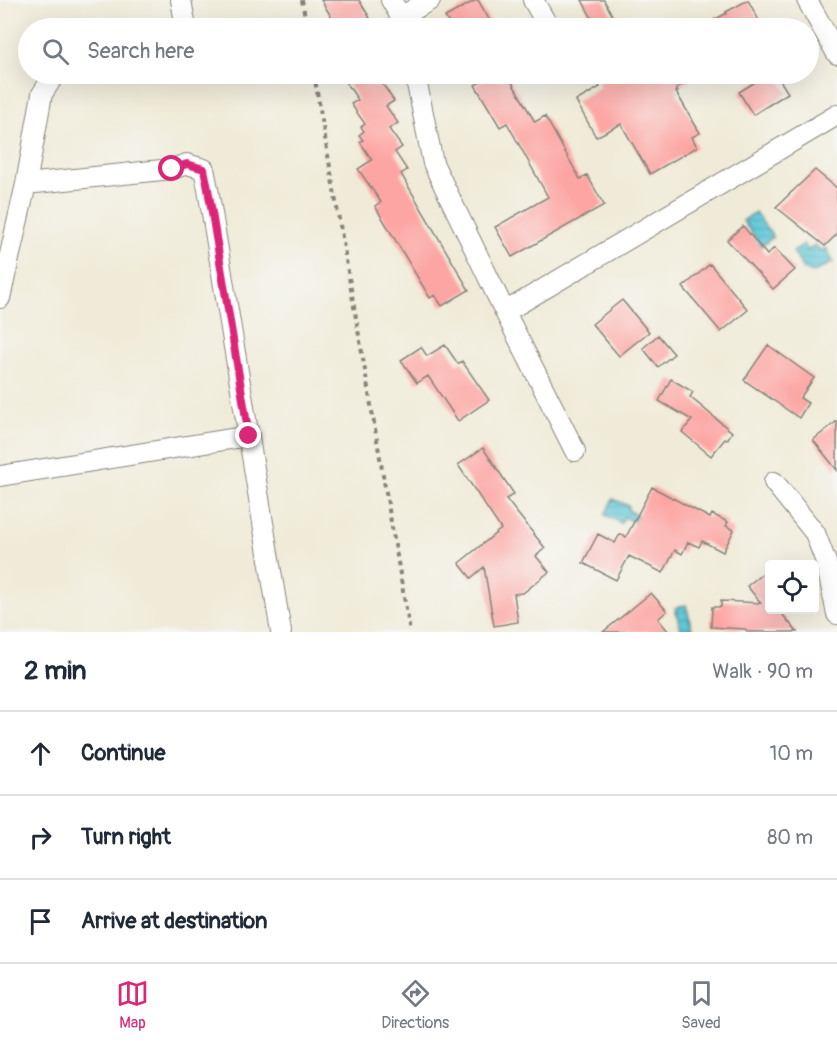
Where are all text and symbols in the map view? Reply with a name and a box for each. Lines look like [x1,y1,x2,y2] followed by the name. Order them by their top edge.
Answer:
[18,18,819,84] search box
[39,35,72,68] icon: search
[87,37,194,65] text: Search here
[158,155,184,181] route start
[235,422,261,448] route end
[765,560,819,614] map controls
[765,560,819,614] button: locate
[24,655,86,687] text: 2 min
[712,659,813,684] text: Walk · 90 m
[24,737,57,770] icon: ahead
[81,739,165,767] text: Continue
[769,741,813,766] text: 10 m
[24,821,57,854] icon: right
[81,823,171,851] text: Turn right
[767,825,813,850] text: 80 m
[24,905,57,938] icon: arrive
[81,907,267,935] text: Arrive at destination
[116,977,149,1033] tab: Map
[381,977,449,1033] tab: Directions
[681,977,721,1033] tab: Saved

